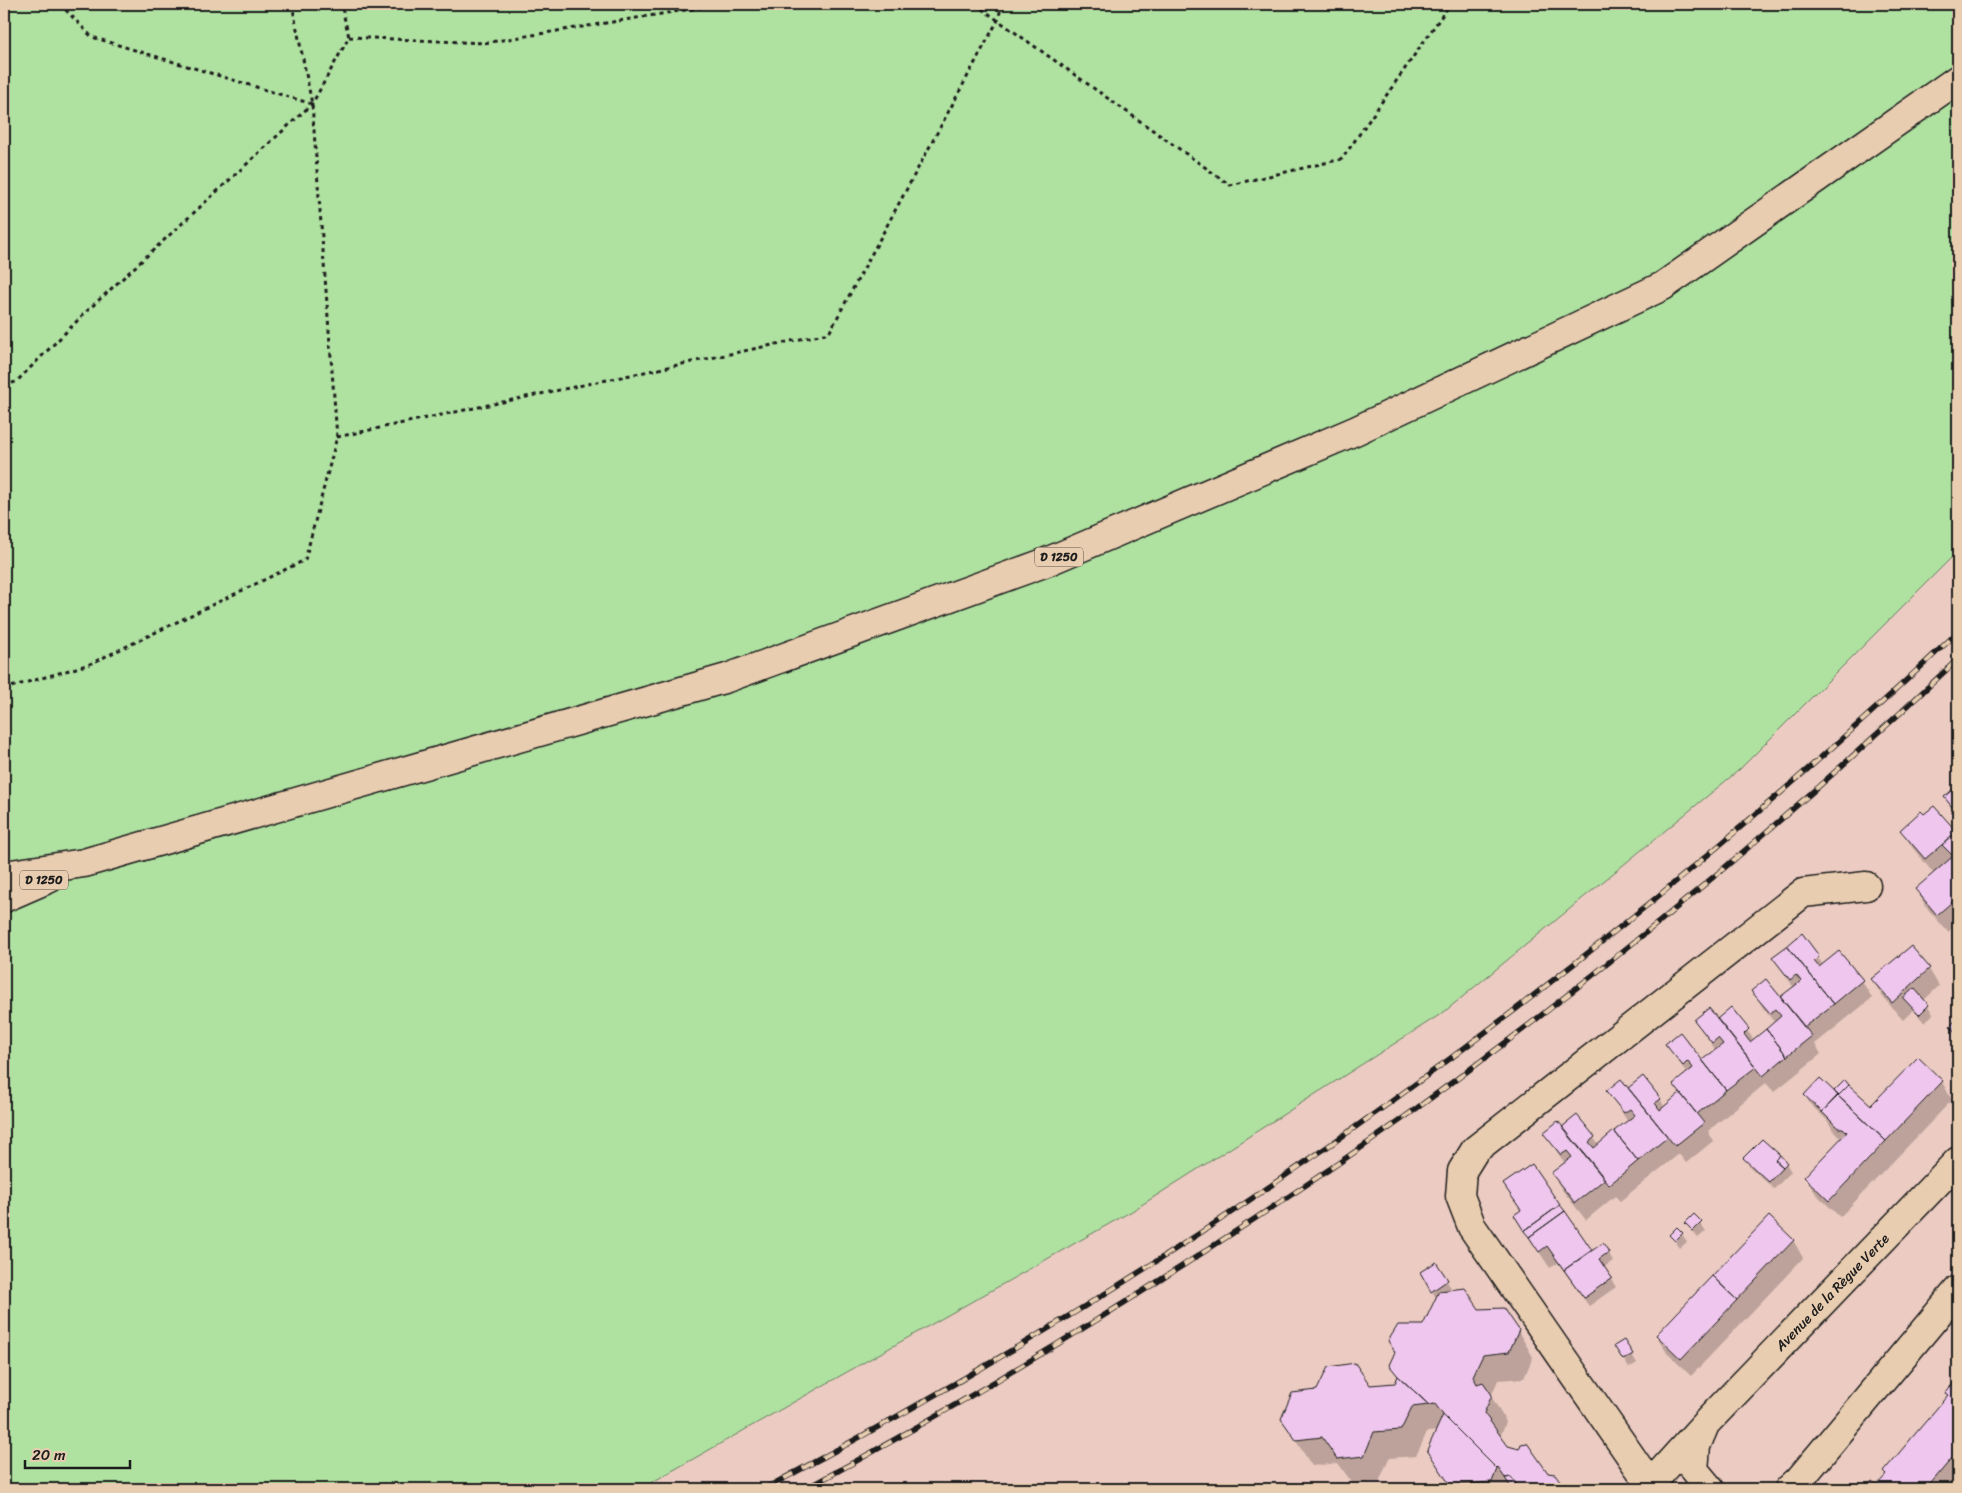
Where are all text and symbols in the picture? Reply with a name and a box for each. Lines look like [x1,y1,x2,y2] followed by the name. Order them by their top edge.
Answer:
[1035,548,1083,566] road number: D 1250
[20,870,68,890] road number: D 1250
[1768,1227,1896,1358] street label: Avenue de la Règue Verte
[25,1438,130,1470] scale bar
[32,1442,66,1468] text: 20 m

